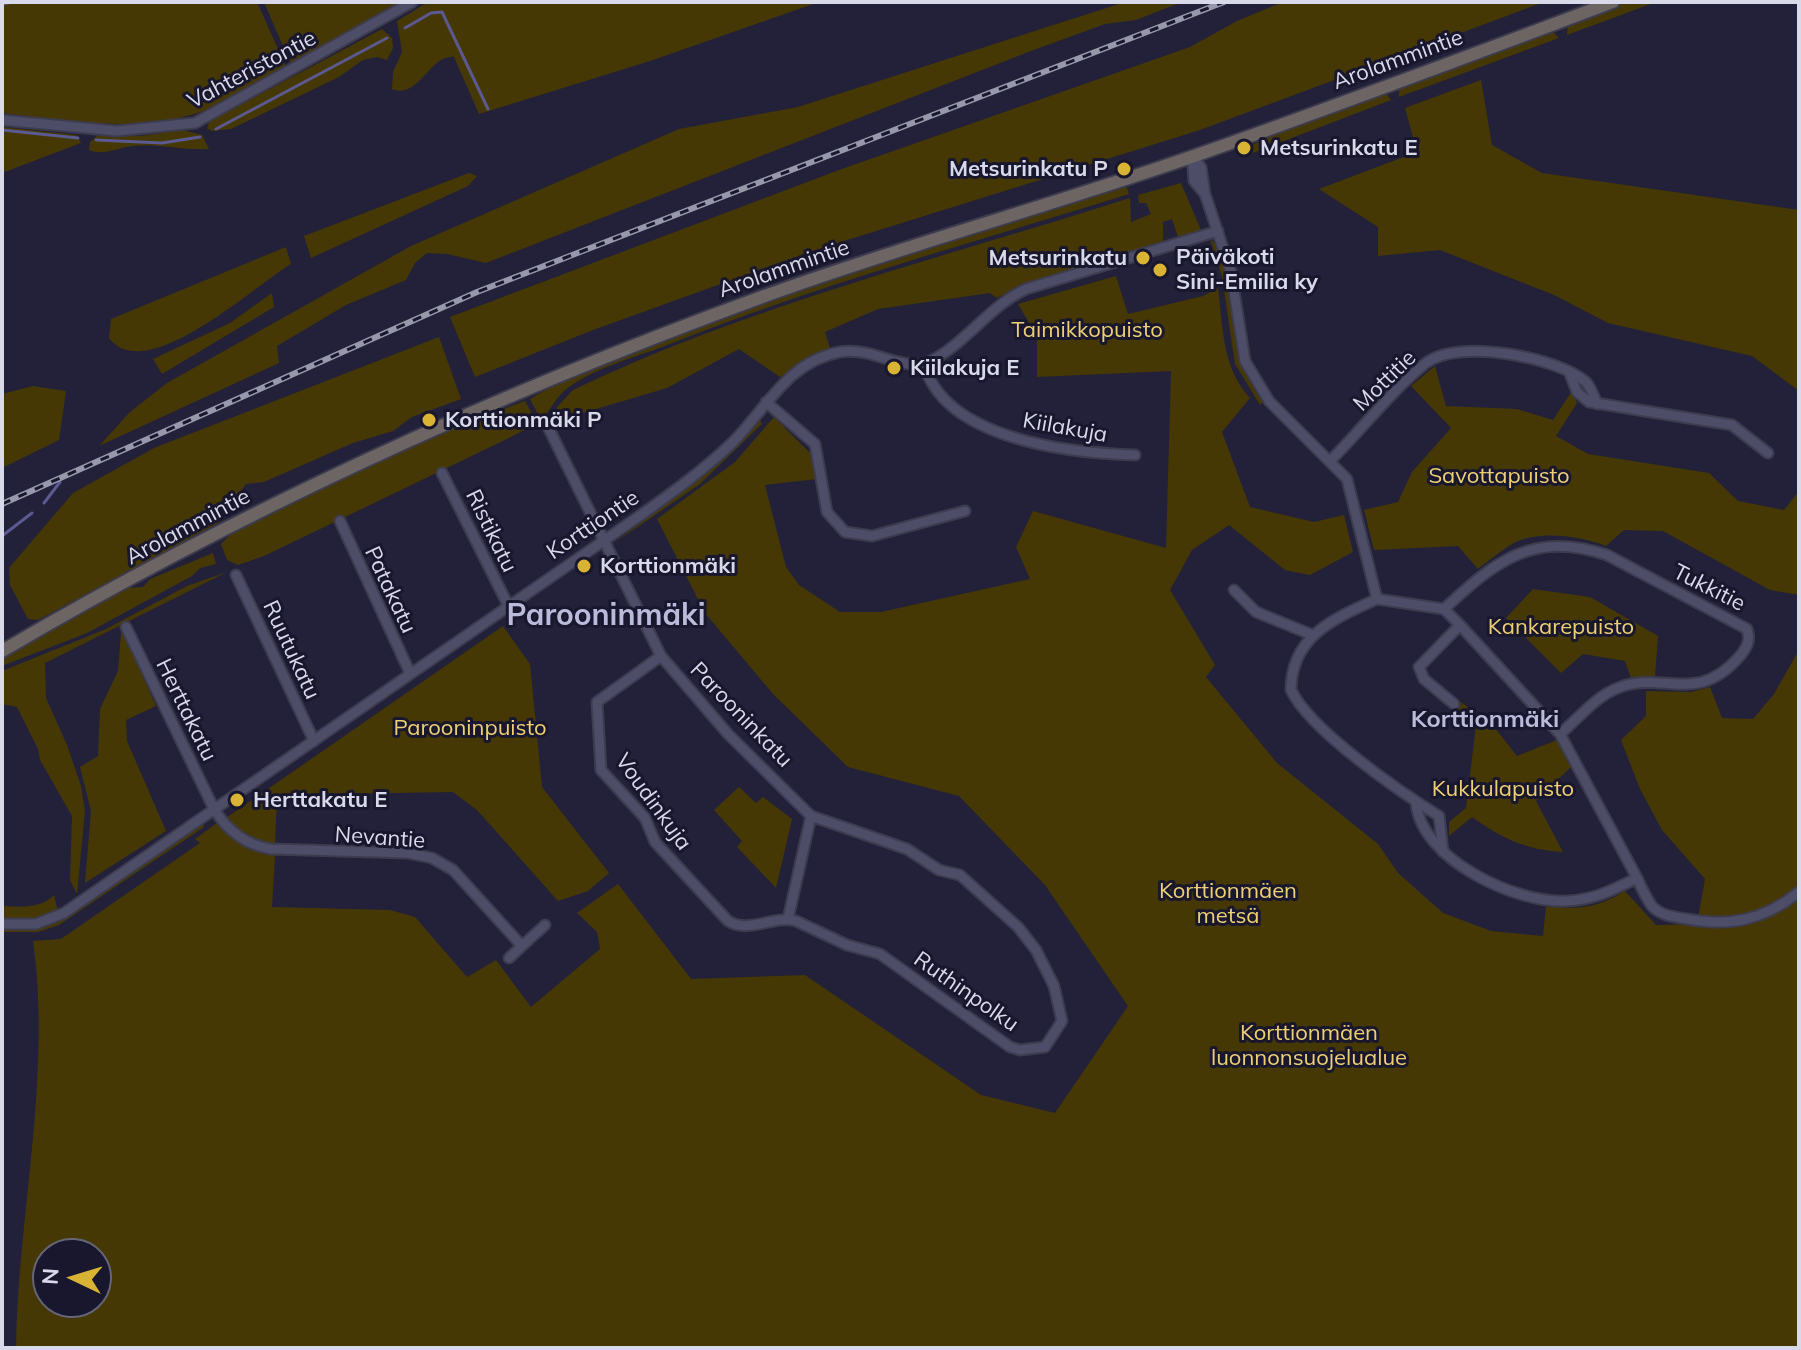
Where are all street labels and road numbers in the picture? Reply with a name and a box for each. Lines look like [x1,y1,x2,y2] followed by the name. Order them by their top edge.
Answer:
[1329,24,1467,96] street label: Arolammintie
[183,25,321,115] street label: Vahteristontie
[715,234,853,304] street label: Arolammintie
[1348,345,1422,417] street label: Mottitie
[1021,408,1109,448] street label: Kiilakuja
[121,483,255,571] street label: Arolammintie
[460,485,522,577] street label: Ristikatu
[542,485,644,565] street label: Korttiontie
[358,542,422,638] street label: Patakatu
[1669,559,1749,617] street label: Tukkitie
[257,596,325,704] street label: Ruutukatu
[150,655,222,765] street label: Herttakatu
[684,657,798,773] street label: Parooninkatu
[609,748,697,856] street label: Voudinkuja
[334,822,426,854] street label: Nevantie
[909,946,1023,1038] street label: Ruthinpolku

